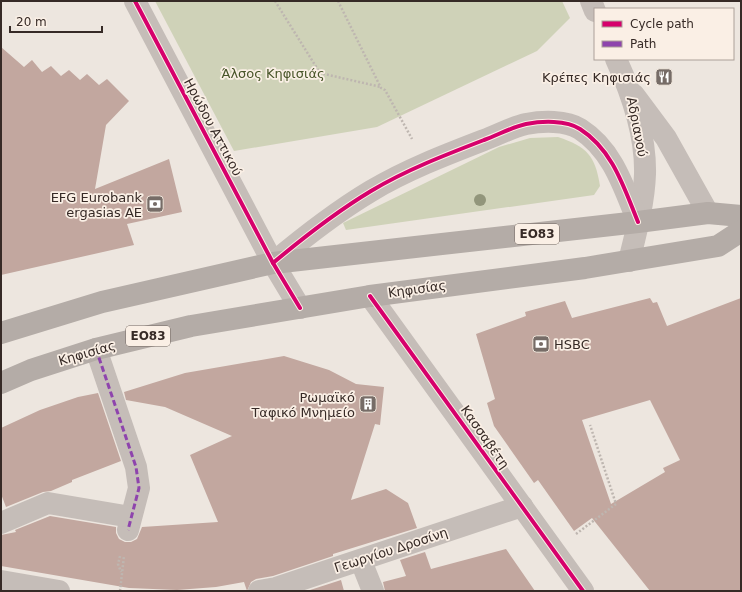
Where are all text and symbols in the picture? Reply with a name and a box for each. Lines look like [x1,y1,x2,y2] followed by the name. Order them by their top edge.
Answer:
[10,8,102,34] scale bar
[594,8,734,60] legend
[16,15,47,29] text: 20 m
[630,17,694,31] text: Cycle path
[630,37,656,51] text: Path
[221,66,325,81] park label: Άλσος Κηφισιάς
[654,67,674,87] restaurant icon: Κρέπες Κηφισιάς
[542,70,651,85] place label: Κρέπες Κηφισιάς
[181,76,245,178] street label: Ηρώδου Αττικού
[624,96,650,158] street label: Αδριανού
[51,190,142,220] place label: EFG Eurobank ergasias AE
[145,194,165,214] bank icon: EFG Eurobank ergasias AE
[515,224,559,244] road number: ΕΟ83
[387,277,447,301] street label: Κηφισίας
[126,326,170,346] road number: ΕΟ83
[531,334,551,354] bank icon: HSBC
[554,337,590,352] place label: HSBC
[57,338,117,368] street label: Κηφισίας
[250,390,355,420] place label: Ρωμαϊκό Ταφικό Μνημείο
[358,394,378,414] building icon: Ρωμαϊκό Ταφικό Μνημείο
[458,403,512,471] street label: Κασσαβέτη
[332,525,450,575] street label: Γεωργίου Δροσίνη

